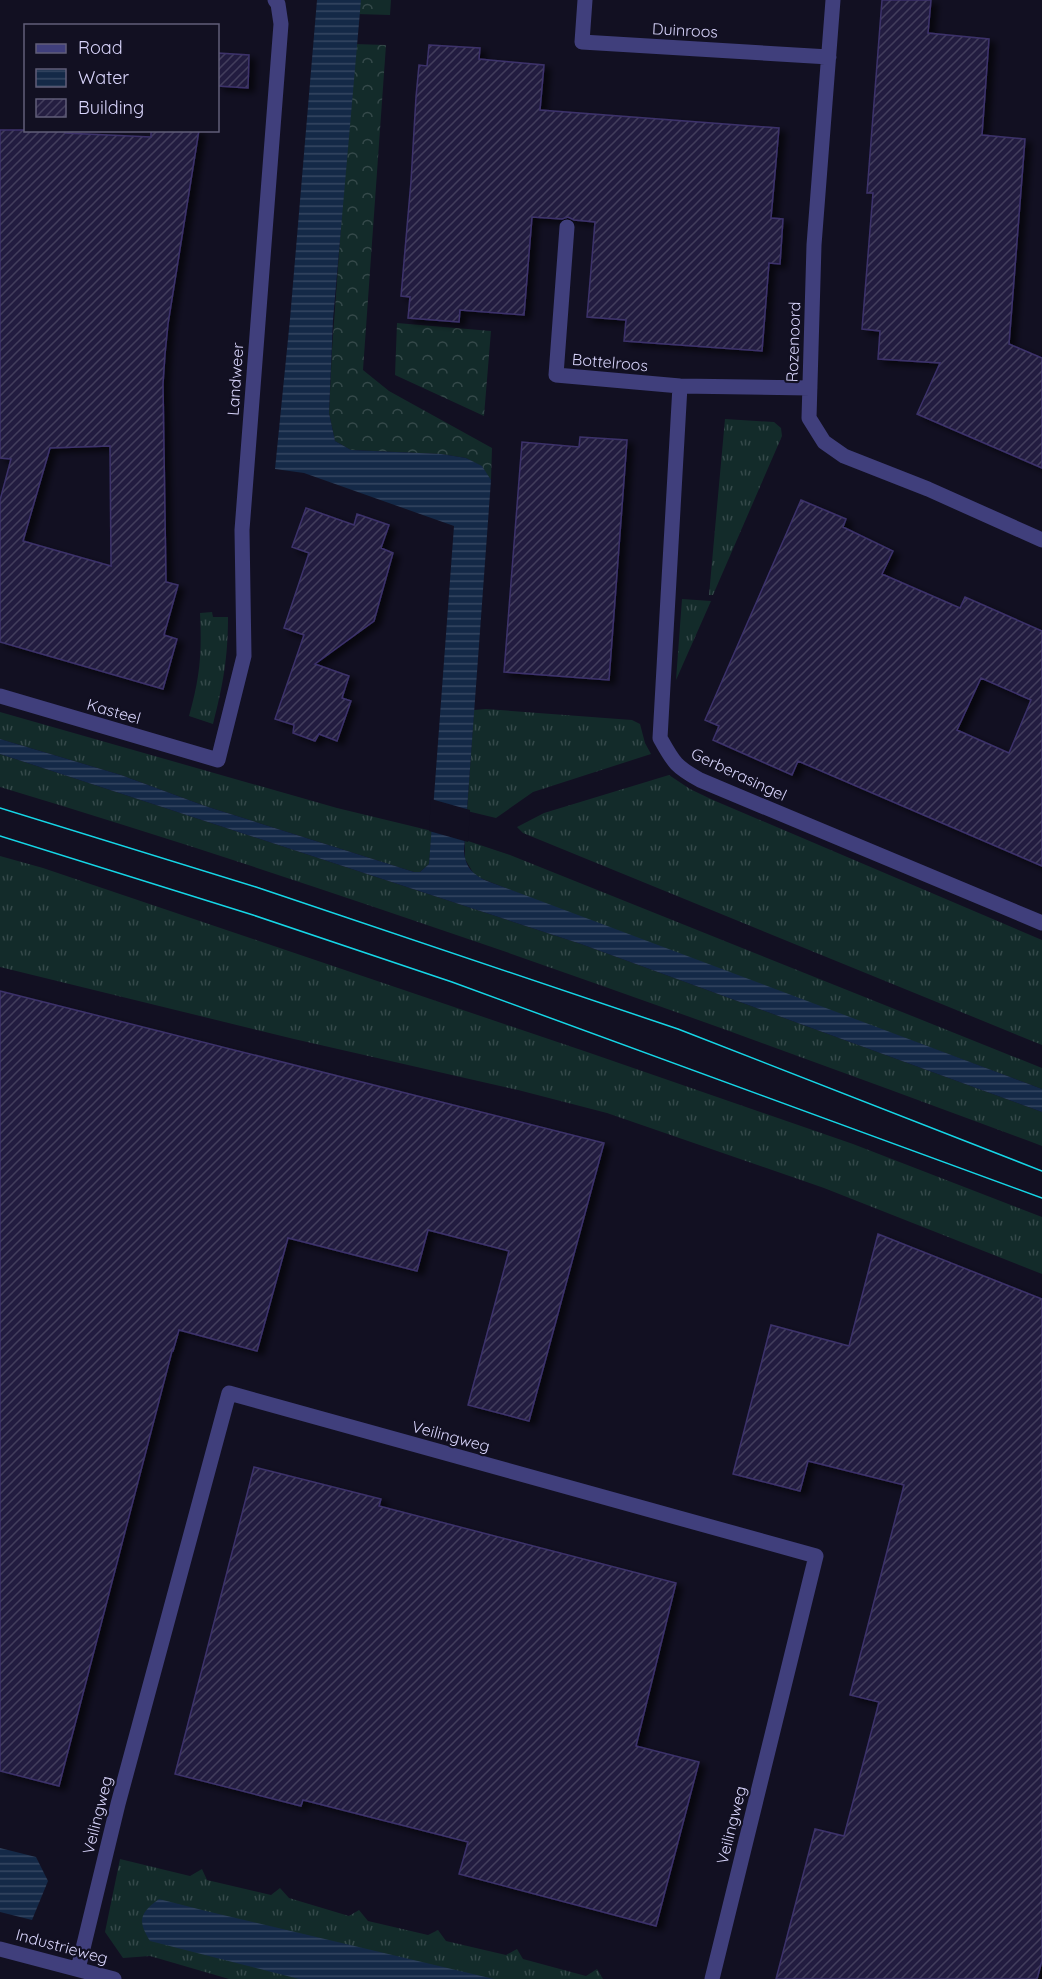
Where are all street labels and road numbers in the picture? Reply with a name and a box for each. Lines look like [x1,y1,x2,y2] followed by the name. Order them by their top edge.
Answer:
[652,18,718,42] street label: Duinroos
[782,301,804,383] street label: Rozenoord
[222,342,248,416] street label: Landweer
[571,349,649,375] street label: Bottelroos
[85,694,143,728] street label: Kasteel
[688,743,790,805] street label: Gerberasingel
[410,1416,492,1456] street label: Veilingweg
[78,1774,116,1856] street label: Veilingweg
[712,1784,750,1866] street label: Veilingweg
[14,1924,110,1968] street label: Industrieweg

